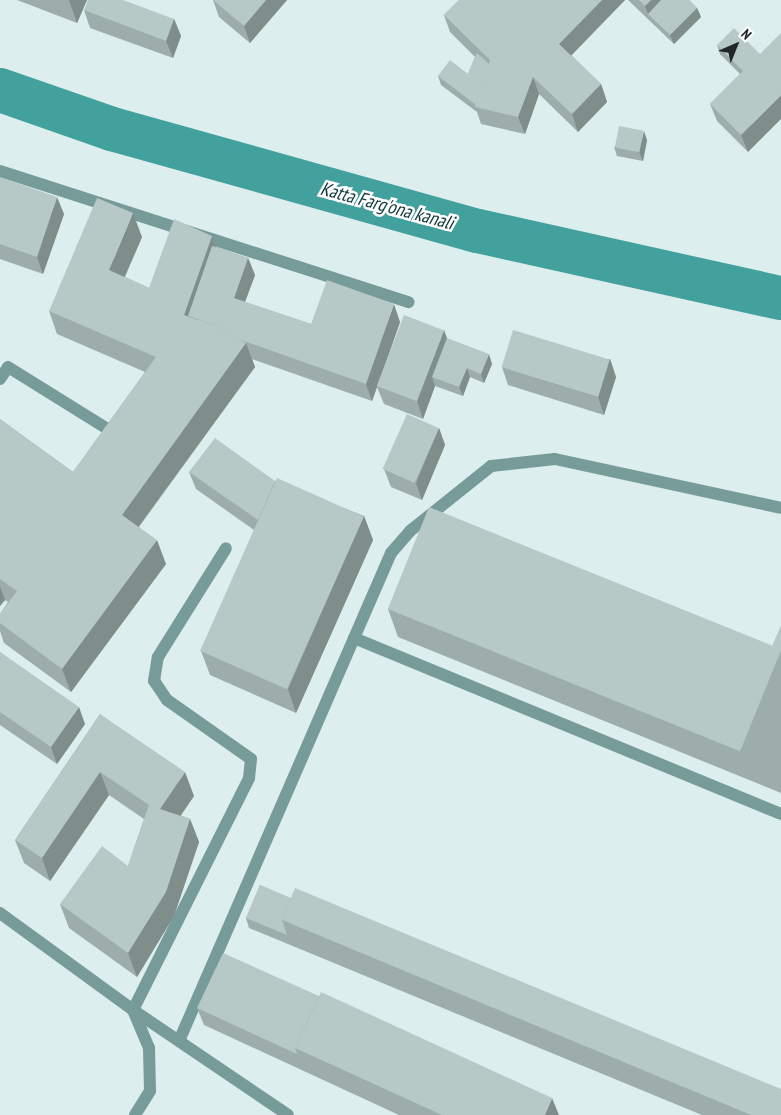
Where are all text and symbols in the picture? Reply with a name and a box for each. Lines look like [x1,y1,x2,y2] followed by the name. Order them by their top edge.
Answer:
[711,20,761,70] north arrow
[737,25,755,43] text: N
[318,177,456,235] water label: Katta Farg'ona kanali

